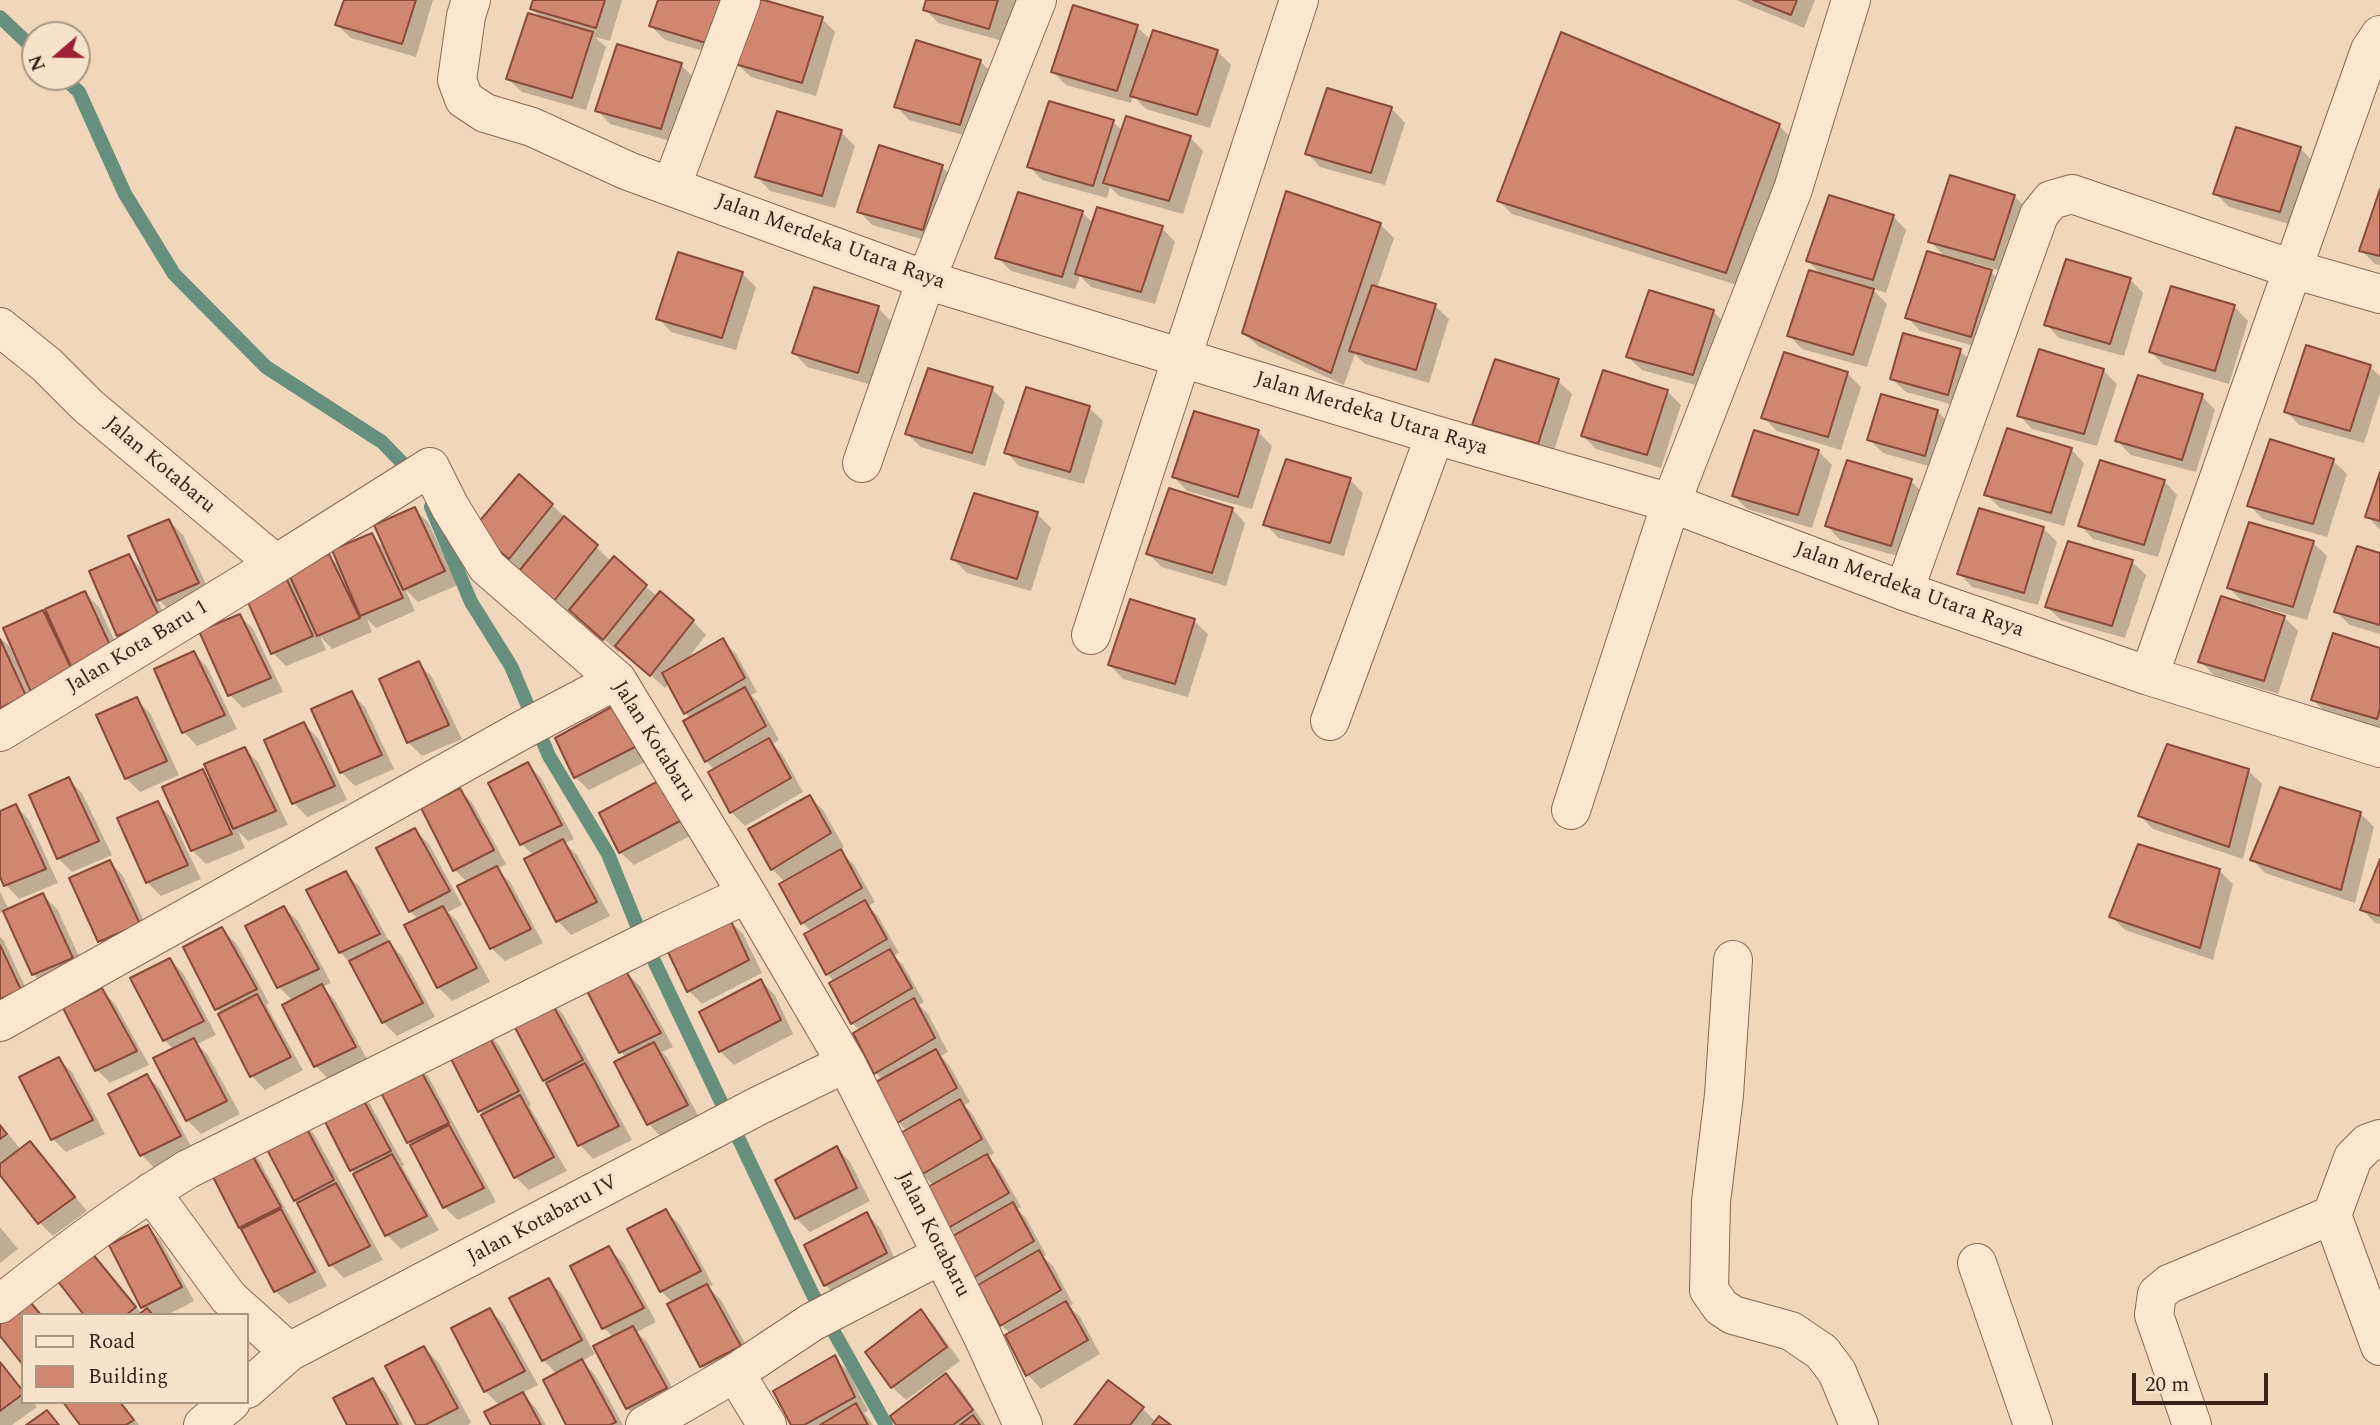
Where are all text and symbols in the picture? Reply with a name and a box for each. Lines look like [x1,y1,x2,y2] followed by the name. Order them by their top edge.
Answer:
[21,21,91,91] north arrow
[21,50,54,75] text: N
[712,190,948,296] street label: Jalan Merdeka Utara Raya
[1251,368,1491,462] street label: Jalan Merdeka Utara Raya
[98,412,220,520] street label: Jalan Kotabaru
[1791,538,2027,644] street label: Jalan Merdeka Utara Raya
[63,596,213,700] street label: Jalan Kota Baru 1
[606,677,700,807] street label: Jalan Kotabaru
[890,1168,974,1302] street label: Jalan Kotabaru
[464,1171,622,1271] street label: Jalan Kotabaru IV
[21,1313,248,1404] legend
[88,1326,135,1358] text: Road
[2135,1358,2272,1402] scale bar
[88,1361,168,1393] text: Building
[2145,1369,2189,1401] text: 20 m

